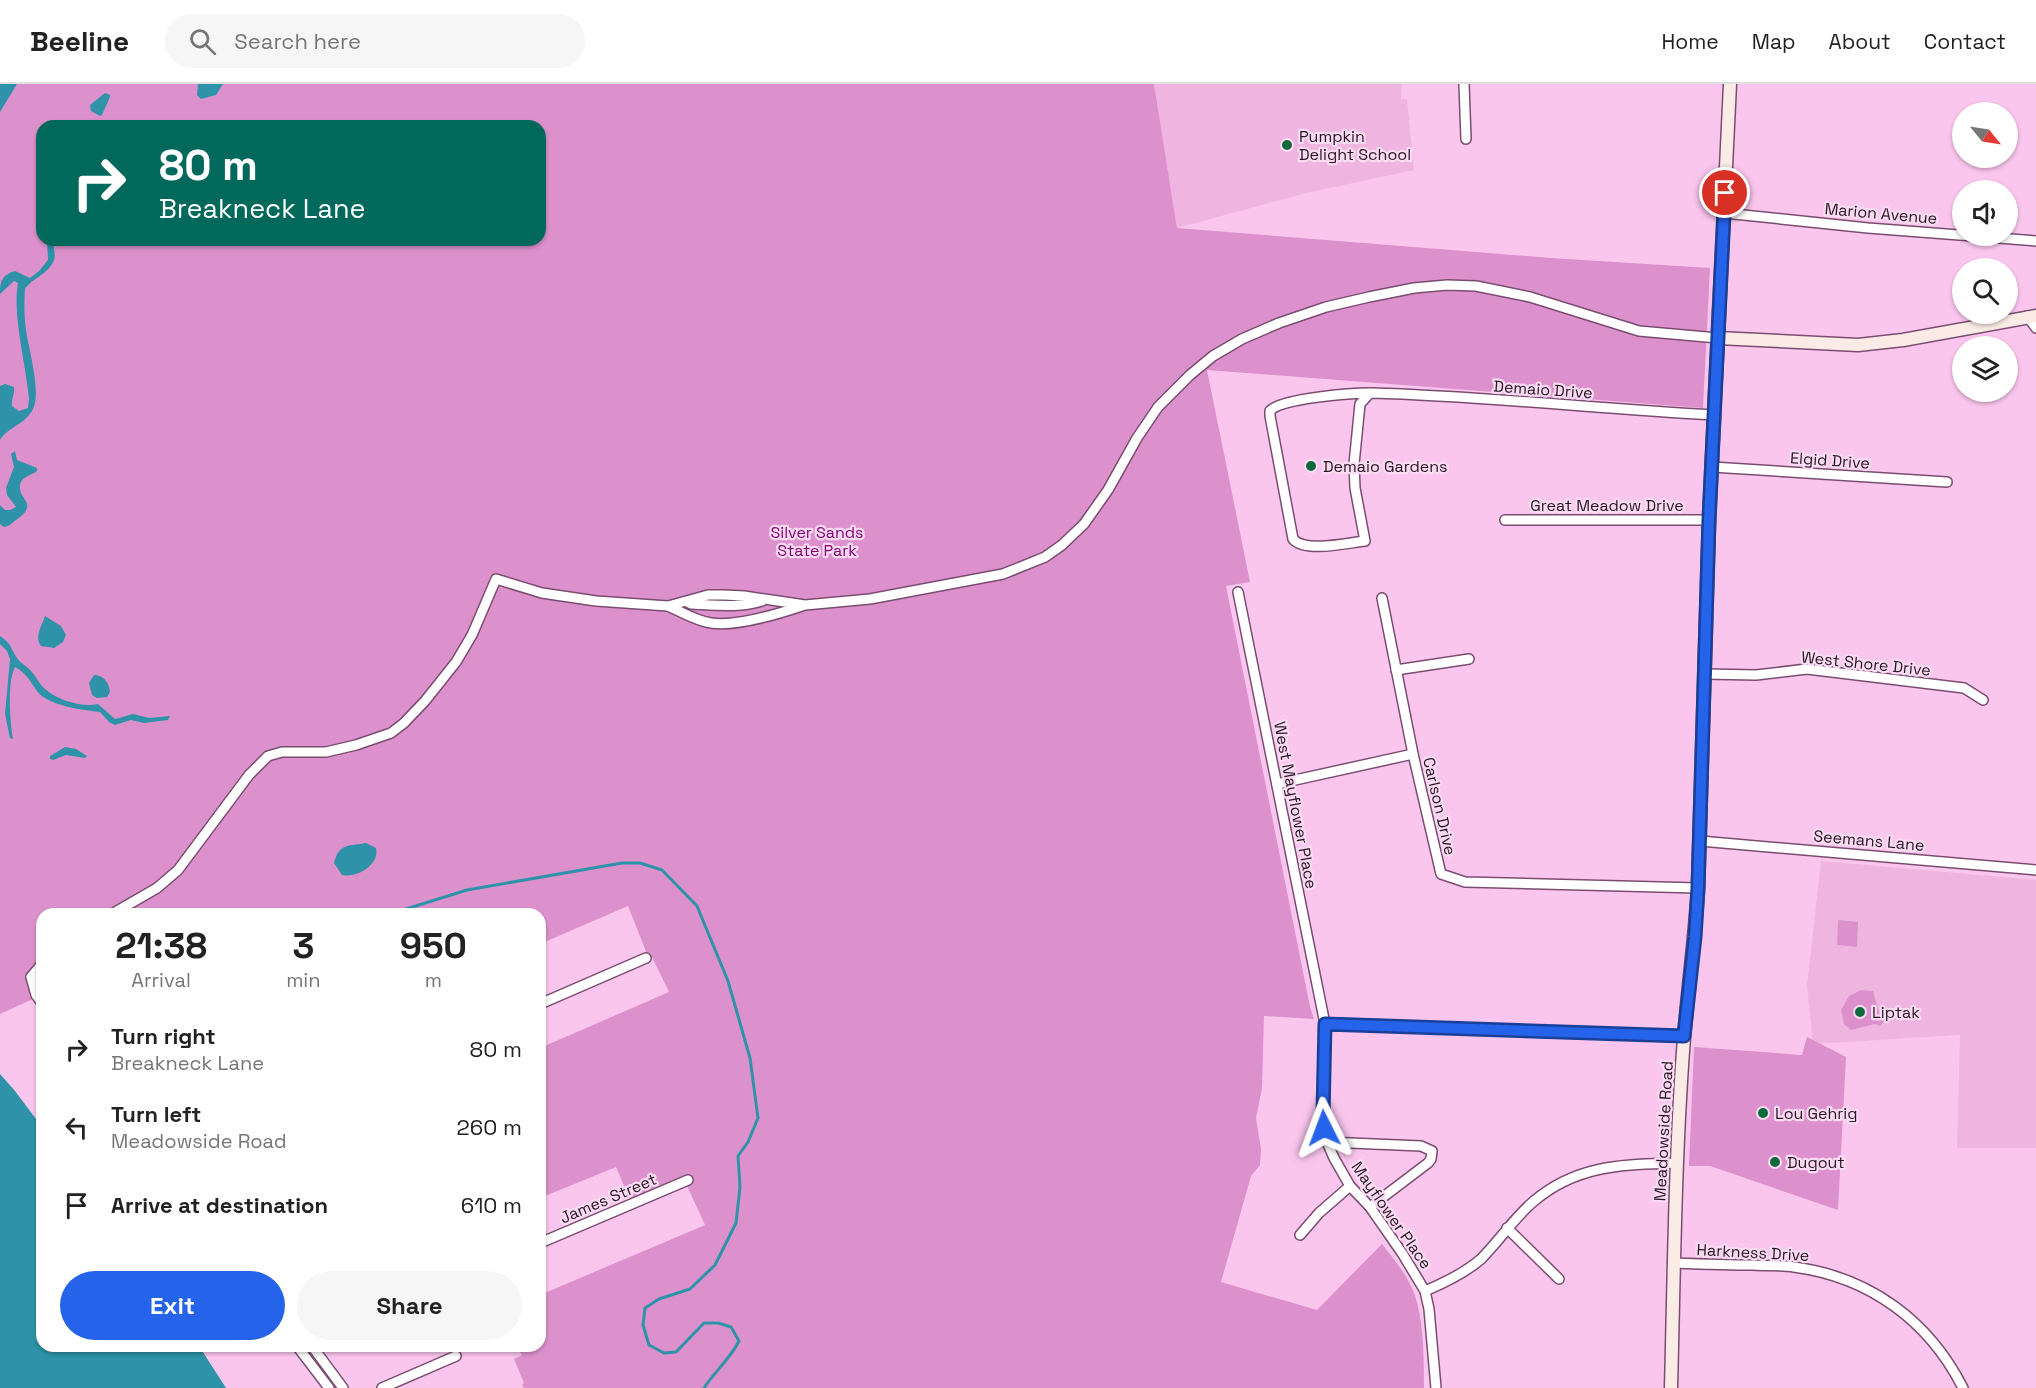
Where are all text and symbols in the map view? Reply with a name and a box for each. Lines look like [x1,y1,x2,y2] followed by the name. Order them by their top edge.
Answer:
[165,14,585,68] search box
[30,23,129,59] text: Beeline
[186,25,219,58] icon: search
[234,27,361,55] text: Search here
[1661,28,1719,55] text: Home
[1752,28,1796,55] text: Map
[1829,28,1891,55] text: About
[1924,28,2006,55] text: Contact
[1952,102,2018,168] north arrow
[1952,102,2018,402] map controls
[1299,126,1411,165] place label: Pumpkin Delight School
[1280,138,1294,152] marker: Pumpkin Delight School
[159,139,258,192] text: 80 m
[60,144,138,222] icon: right
[1699,167,1750,218] pin
[1708,176,1741,209] icon: arrive
[1952,180,2018,246] button: sound
[159,191,366,226] text: Breakneck Lane
[1824,198,1938,229] street label: Marion Avenue
[1952,258,2018,324] button: search
[1952,336,2018,402] button: layers
[1493,376,1593,403] street label: Demaio Drive
[1789,447,1871,474] street label: Elgid Drive
[1323,456,1447,477] place label: Demaio Gardens
[1304,459,1318,473] marker: Demaio Gardens
[1530,495,1684,516] street label: Great Meadow Drive
[770,522,864,561] park label: Silver Sands State Park
[1800,646,1932,681] street label: West Shore Drive
[1269,720,1322,890] street label: West Mayflower Place
[1418,755,1461,857] street label: Carlson Drive
[1813,825,1925,856] street label: Seemans Lane
[115,923,207,969] text: 21:38
[292,923,314,969] text: 3
[400,923,467,969] text: 950
[131,967,191,993] text: Arrival
[286,967,321,993] text: min
[425,967,442,993] text: m
[1872,1002,1920,1023] place label: Liptak
[1853,1005,1867,1019] marker: Liptak
[111,1022,216,1050] text: Turn right
[60,1033,93,1066] icon: right
[470,1035,522,1063] text: 80 m
[111,1050,264,1076] text: Breakneck Lane
[1649,1060,1678,1202] street label: Meadowside Road
[1292,1096,1356,1160] position arrow
[111,1100,201,1128] text: Turn left
[1775,1103,1858,1124] place label: Lou Gehrig
[1756,1106,1770,1120] marker: Lou Gehrig
[60,1111,93,1144] icon: left
[457,1113,522,1141] text: 260 m
[111,1128,287,1154] text: Meadowside Road
[1787,1152,1845,1173] place label: Dugout
[1768,1155,1782,1169] marker: Dugout
[1347,1157,1437,1273] street label: Mayflower Place
[557,1169,660,1228] street label: James Street
[60,1189,93,1222] icon: arrive
[111,1191,328,1219] text: Arrive at destination
[461,1191,522,1219] text: 610 m
[1696,1239,1810,1266] street label: Harkness Drive
[60,1271,285,1340] button: Exit
[297,1271,522,1340] button: Share

